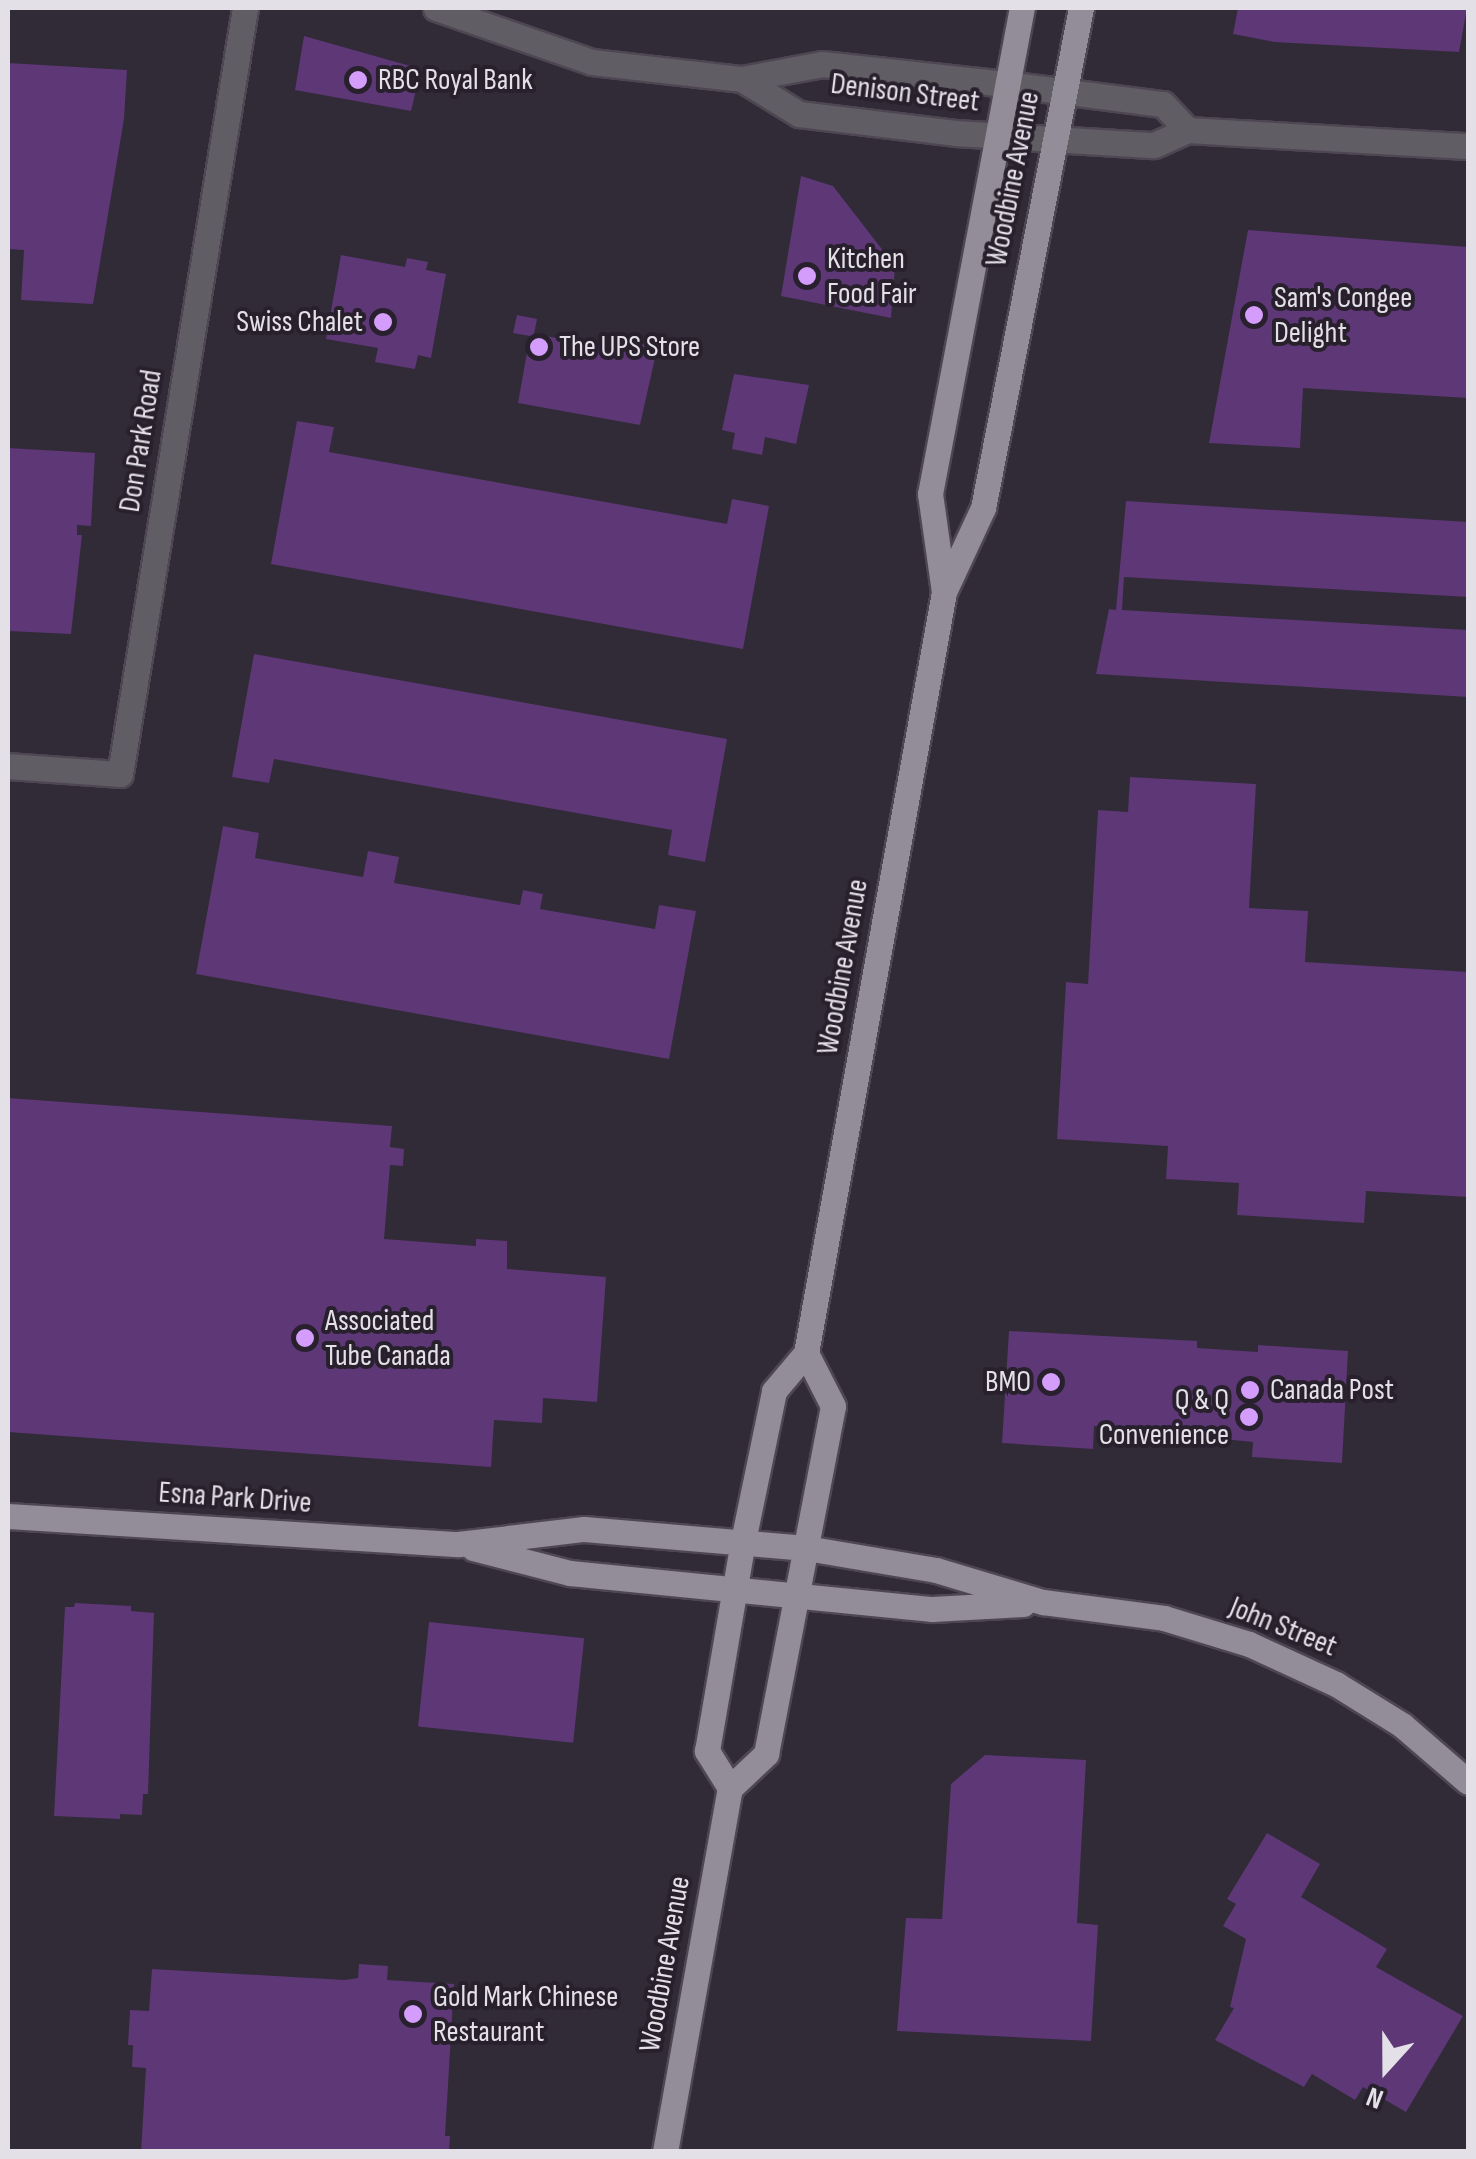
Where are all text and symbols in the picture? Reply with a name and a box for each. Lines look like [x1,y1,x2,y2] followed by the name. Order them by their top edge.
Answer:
[378,62,533,98] place label: RBC Royal Bank
[829,66,981,120] street label: Denison Street
[347,69,369,91] marker: RBC Royal Bank
[978,88,1048,270] street label: Woodbine Avenue
[827,241,917,312] place label: Kitchen Food Fair
[796,265,818,287] marker: Kitchen Food Fair
[1274,280,1412,350] place label: Sam's Congee Delight
[236,304,363,340] place label: Swiss Chalet
[1243,304,1265,326] marker: Sam's Congee Delight
[372,311,394,333] marker: Swiss Chalet
[559,329,700,365] place label: The UPS Store
[528,336,550,358] marker: The UPS Store
[112,367,170,515] street label: Don Park Road
[810,876,876,1058] street label: Woodbine Avenue
[325,1303,451,1374] place label: Associated Tube Canada
[294,1327,316,1349] marker: Associated Tube Canada
[985,1364,1031,1400] place label: BMO
[1040,1371,1062,1393] marker: BMO
[1270,1372,1394,1408] place label: Canada Post
[1239,1379,1261,1401] marker: Canada Post
[1099,1382,1229,1452] place label: Q & Q Convenience
[1238,1406,1260,1428] marker: Q & Q Convenience
[157,1475,313,1521] street label: Esna Park Drive
[1224,1589,1342,1665] street label: John Street
[632,1873,698,2055] street label: Woodbine Avenue
[433,1979,618,2050] place label: Gold Mark Chinese Restaurant
[402,2003,424,2025] marker: Gold Mark Chinese Restaurant
[1336,2019,1436,2119] north arrow
[1362,2079,1388,2116] text: N

